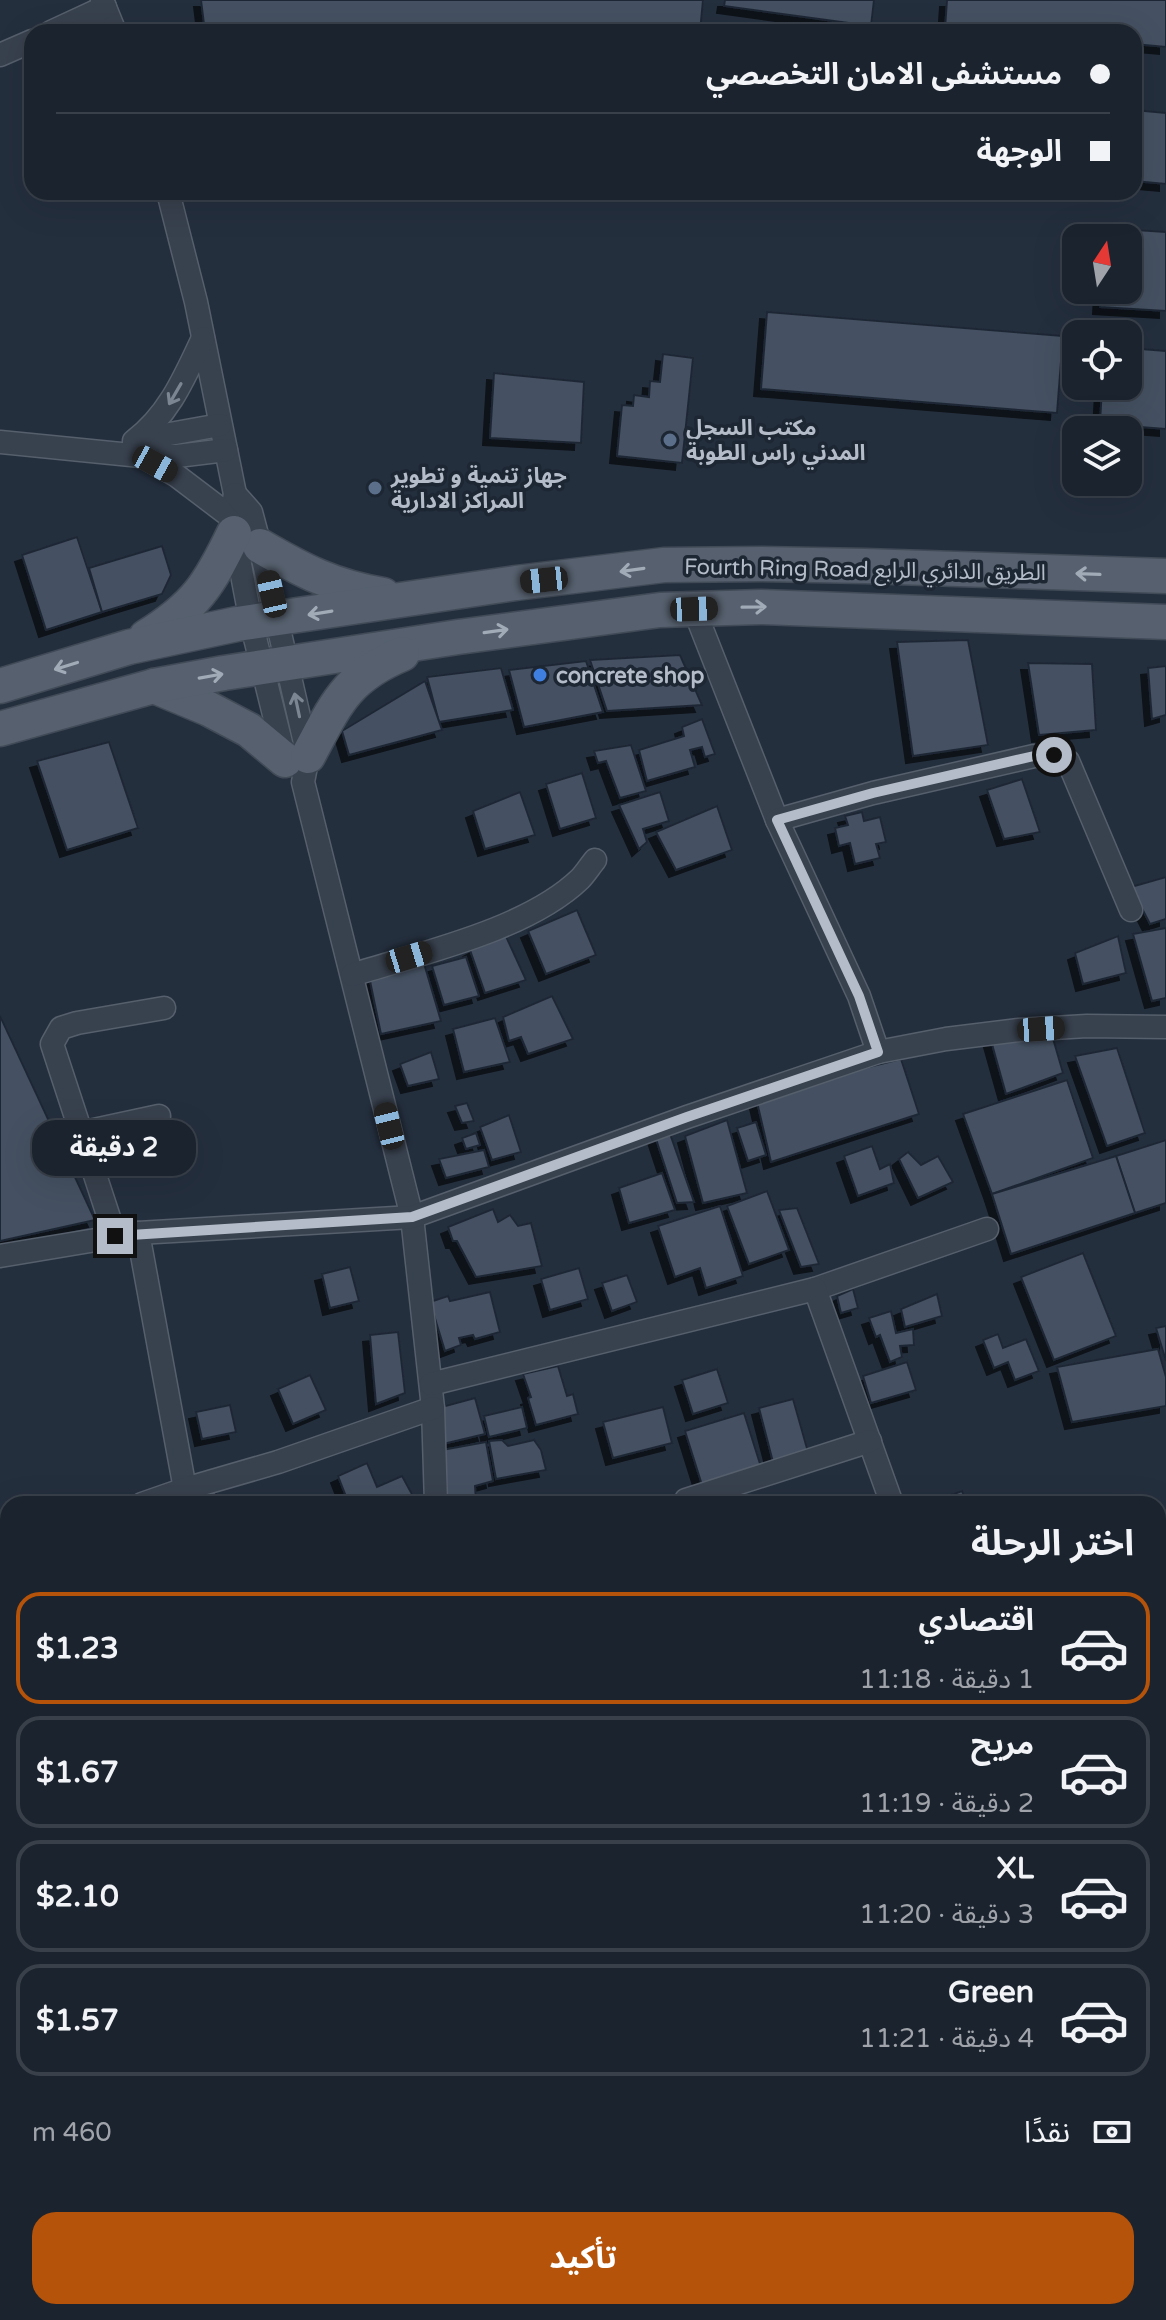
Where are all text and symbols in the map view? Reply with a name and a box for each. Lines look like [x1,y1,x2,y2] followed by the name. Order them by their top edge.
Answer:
[706,56,1062,93] text: مستشفى الامان التخصصي
[977,133,1062,170] text: الوجهة
[1062,224,1142,304] north arrow
[1062,224,1142,496] map controls
[1062,320,1142,400] button: locate
[167,382,183,405] one-way arrow
[686,415,865,470] place label: مكتب السجل المدني راس الطوبة
[1062,416,1142,496] button: layers
[661,431,679,449] marker: مكتب السجل المدني راس الطوبة
[128,442,182,486] car
[390,463,567,514] place label: جهاز تنمية و تطوير المراكز الادارية
[366,479,384,497] marker: جهاز تنمية و تطوير المراكز الادارية
[684,554,1046,589] street label: Fourth Ring Road الطريق الدائري الرابع
[620,562,646,577] one-way arrow
[519,566,569,594] car
[1075,566,1102,581] one-way arrow
[255,568,289,620] car
[670,596,718,622] car
[740,600,767,615] one-way arrow
[307,606,333,621] one-way arrow
[483,623,508,638] one-way arrow
[53,659,79,674] one-way arrow
[556,663,704,689] place label: concrete shop
[531,666,549,684] marker: concrete shop
[198,667,223,682] one-way arrow
[289,693,304,719] one-way arrow
[1036,737,1072,773] route start
[383,939,435,975] car
[1016,1015,1066,1043] car
[372,1100,406,1152] car
[33,1120,197,1176] callout: 2 دقيقة
[70,1132,158,1163] text: 2 دقيقة
[97,1218,133,1254] route end
[971,1522,1134,1565] text: اختر الرحلة
[919,1602,1034,1639] text: اقتصادي
[1058,1612,1130,1684] icon: car
[36,1630,119,1667] text: $1.23
[859,1664,1034,1695] text: 1 دقيقة · 11:18
[971,1726,1034,1763] text: مريح
[1058,1736,1130,1808] icon: car
[36,1754,119,1791] text: $1.67
[859,1788,1034,1819] text: 2 دقيقة · 11:19
[997,1850,1034,1887] text: XL
[1058,1860,1130,1932] icon: car
[36,1878,119,1915] text: $2.10
[859,1899,1034,1930] text: 3 دقيقة · 11:20
[948,1974,1034,2011] text: Green
[1058,1984,1130,2056] icon: car
[36,2002,119,2039] text: $1.57
[859,2023,1034,2054] text: 4 دقيقة · 11:21
[1090,2110,1134,2154] icon: cash
[1024,2114,1070,2151] text: نقدًا
[32,2117,112,2148] text: 460 m
[32,2212,1134,2304] button: تأكيد

